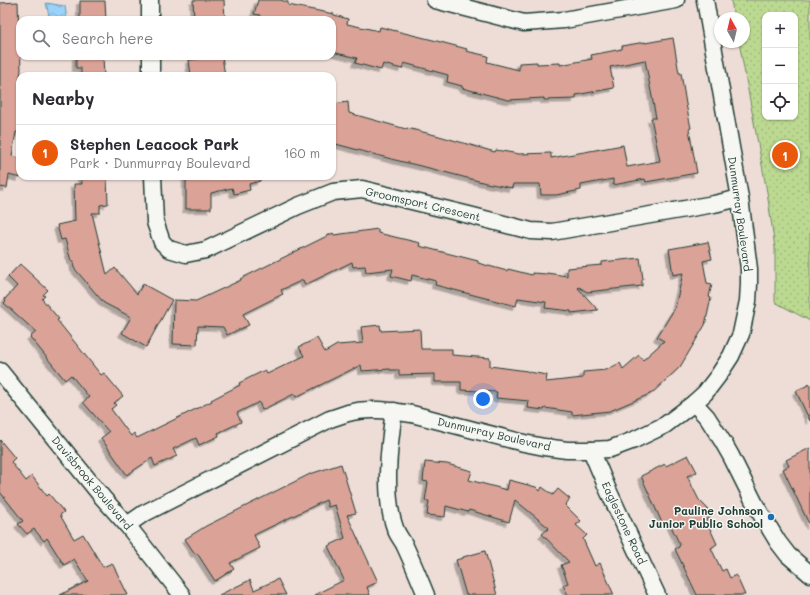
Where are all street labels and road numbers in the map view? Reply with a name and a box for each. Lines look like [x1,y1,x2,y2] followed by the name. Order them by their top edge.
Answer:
[725,156,756,272] street label: Dunmurray Boulevard
[364,183,482,224] street label: Groomsport Crescent
[436,413,552,454] street label: Dunmurray Boulevard
[49,433,136,533] street label: Davisbrook Boulevard
[599,479,650,567] street label: Eaglestone Road

